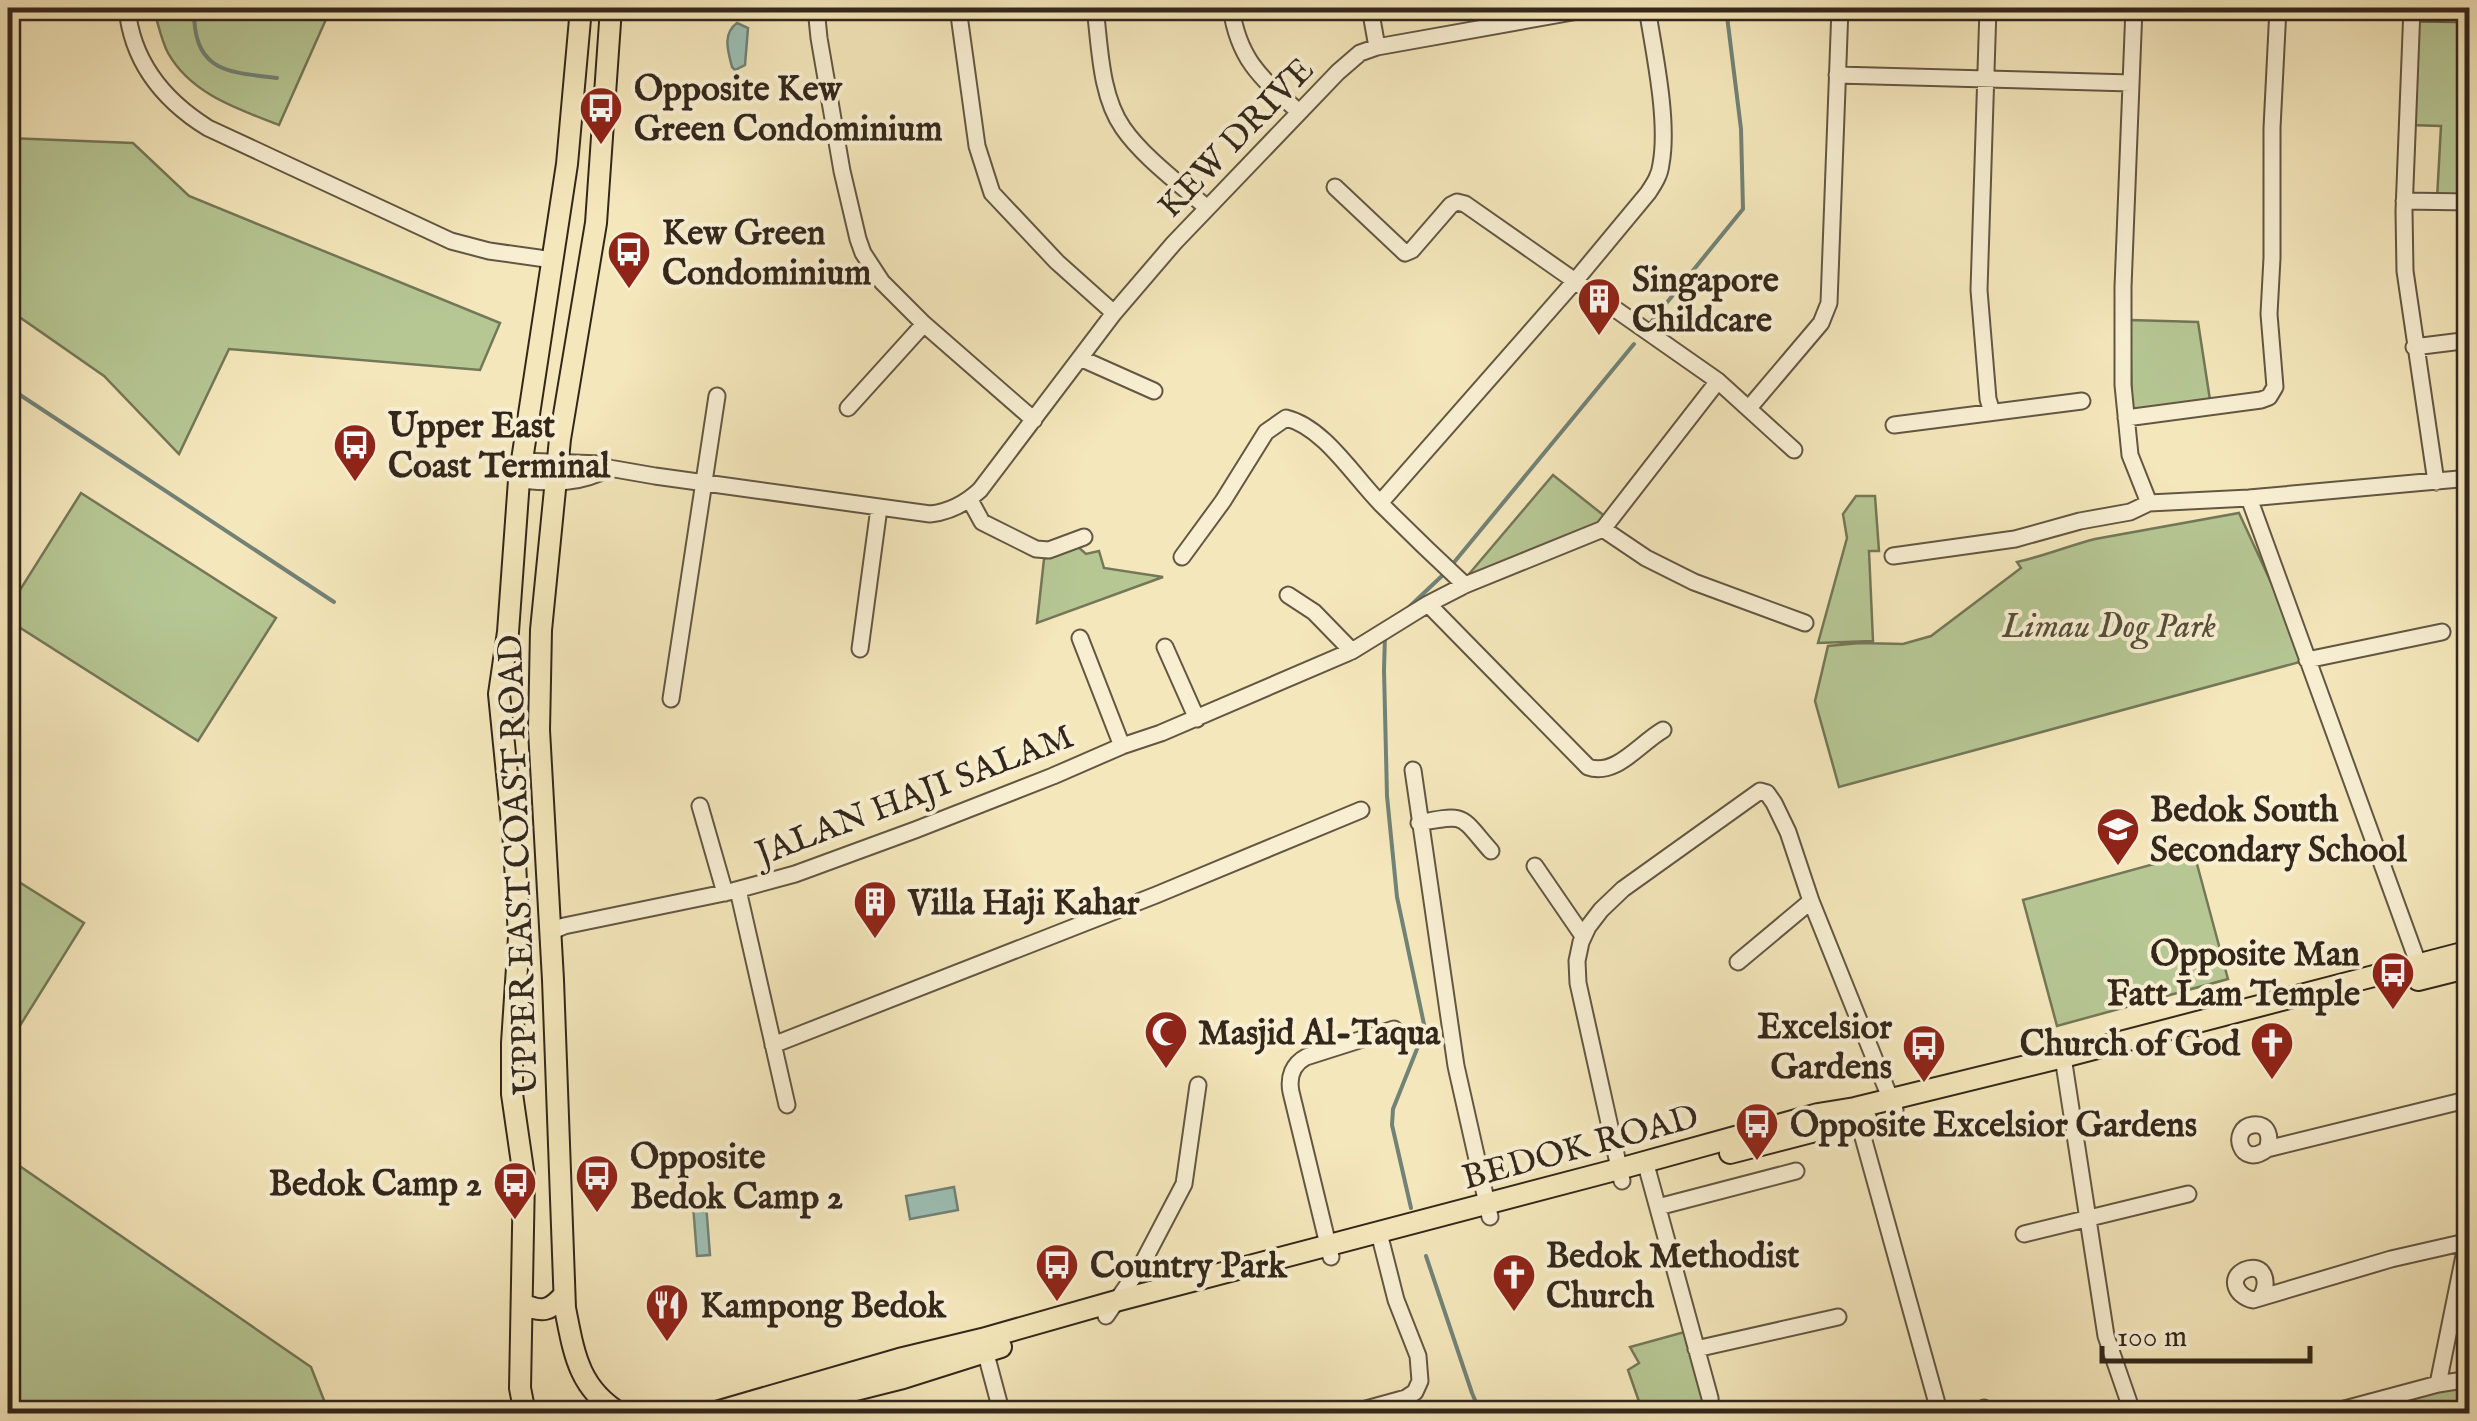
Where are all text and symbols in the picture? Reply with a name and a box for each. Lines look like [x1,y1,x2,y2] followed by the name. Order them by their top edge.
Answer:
[1149,49,1325,229] street label: KEW DRIVE
[634,68,942,153] place label: Opposite Kew Green Condominium
[578,85,624,146] bus stop icon: Opposite Kew Green Condominium
[662,212,871,297] place label: Kew Green Condominium
[606,229,652,290] bus stop icon: Kew Green Condominium
[1632,259,1779,344] place label: Singapore Childcare
[1576,276,1622,337] building icon: Singapore Childcare
[388,405,612,490] place label: Upper East Coast Terminal
[332,422,378,483] bus stop icon: Upper East Coast Terminal
[2001,605,2216,650] park label: Limau Dog Park
[489,634,550,1096] street label: UPPER EAST COAST ROAD
[746,715,1080,879] street label: JALAN HAJI SALAM
[2150,789,2408,874] place label: Bedok South Secondary School
[2095,806,2141,867] school or university icon: Bedok South Secondary School
[852,879,898,940] building icon: Villa Haji Kahar
[907,882,1140,927] place label: Villa Haji Kahar
[2107,933,2360,1018] place label: Opposite Man Fatt Lam Temple
[2370,950,2416,1011] bus stop icon: Opposite Man Fatt Lam Temple
[1757,1006,1892,1091] place label: Excelsior Gardens
[1143,1009,1189,1070] mosque icon: Masjid Al-Taqua
[1198,1012,1441,1057] place label: Masjid Al-Taqua
[2249,1020,2295,1081] church icon: Church of God
[1901,1023,1947,1084] bus stop icon: Excelsior Gardens
[2020,1023,2241,1068] place label: Church of God
[1457,1095,1704,1202] street label: BEDOK ROAD
[1734,1101,1780,1162] bus stop icon: Opposite Excelsior Gardens
[1790,1104,2197,1149] place label: Opposite Excelsior Gardens
[630,1136,843,1221] place label: Opposite Bedok Camp 2
[574,1153,620,1214] bus stop icon: Opposite Bedok Camp 2
[492,1160,538,1221] bus stop icon: Bedok Camp 2
[269,1163,482,1208] place label: Bedok Camp 2
[1546,1235,1799,1320] place label: Bedok Methodist Church
[1034,1242,1080,1303] bus stop icon: Country Park
[1090,1245,1288,1290] place label: Country Park
[1491,1252,1537,1313] church icon: Bedok Methodist Church
[644,1282,690,1343] restaurant icon: Kampong Bedok
[700,1285,947,1330] place label: Kampong Bedok
[2102,1301,2310,1363] scale bar
[2117,1319,2187,1357] text: 100 m

